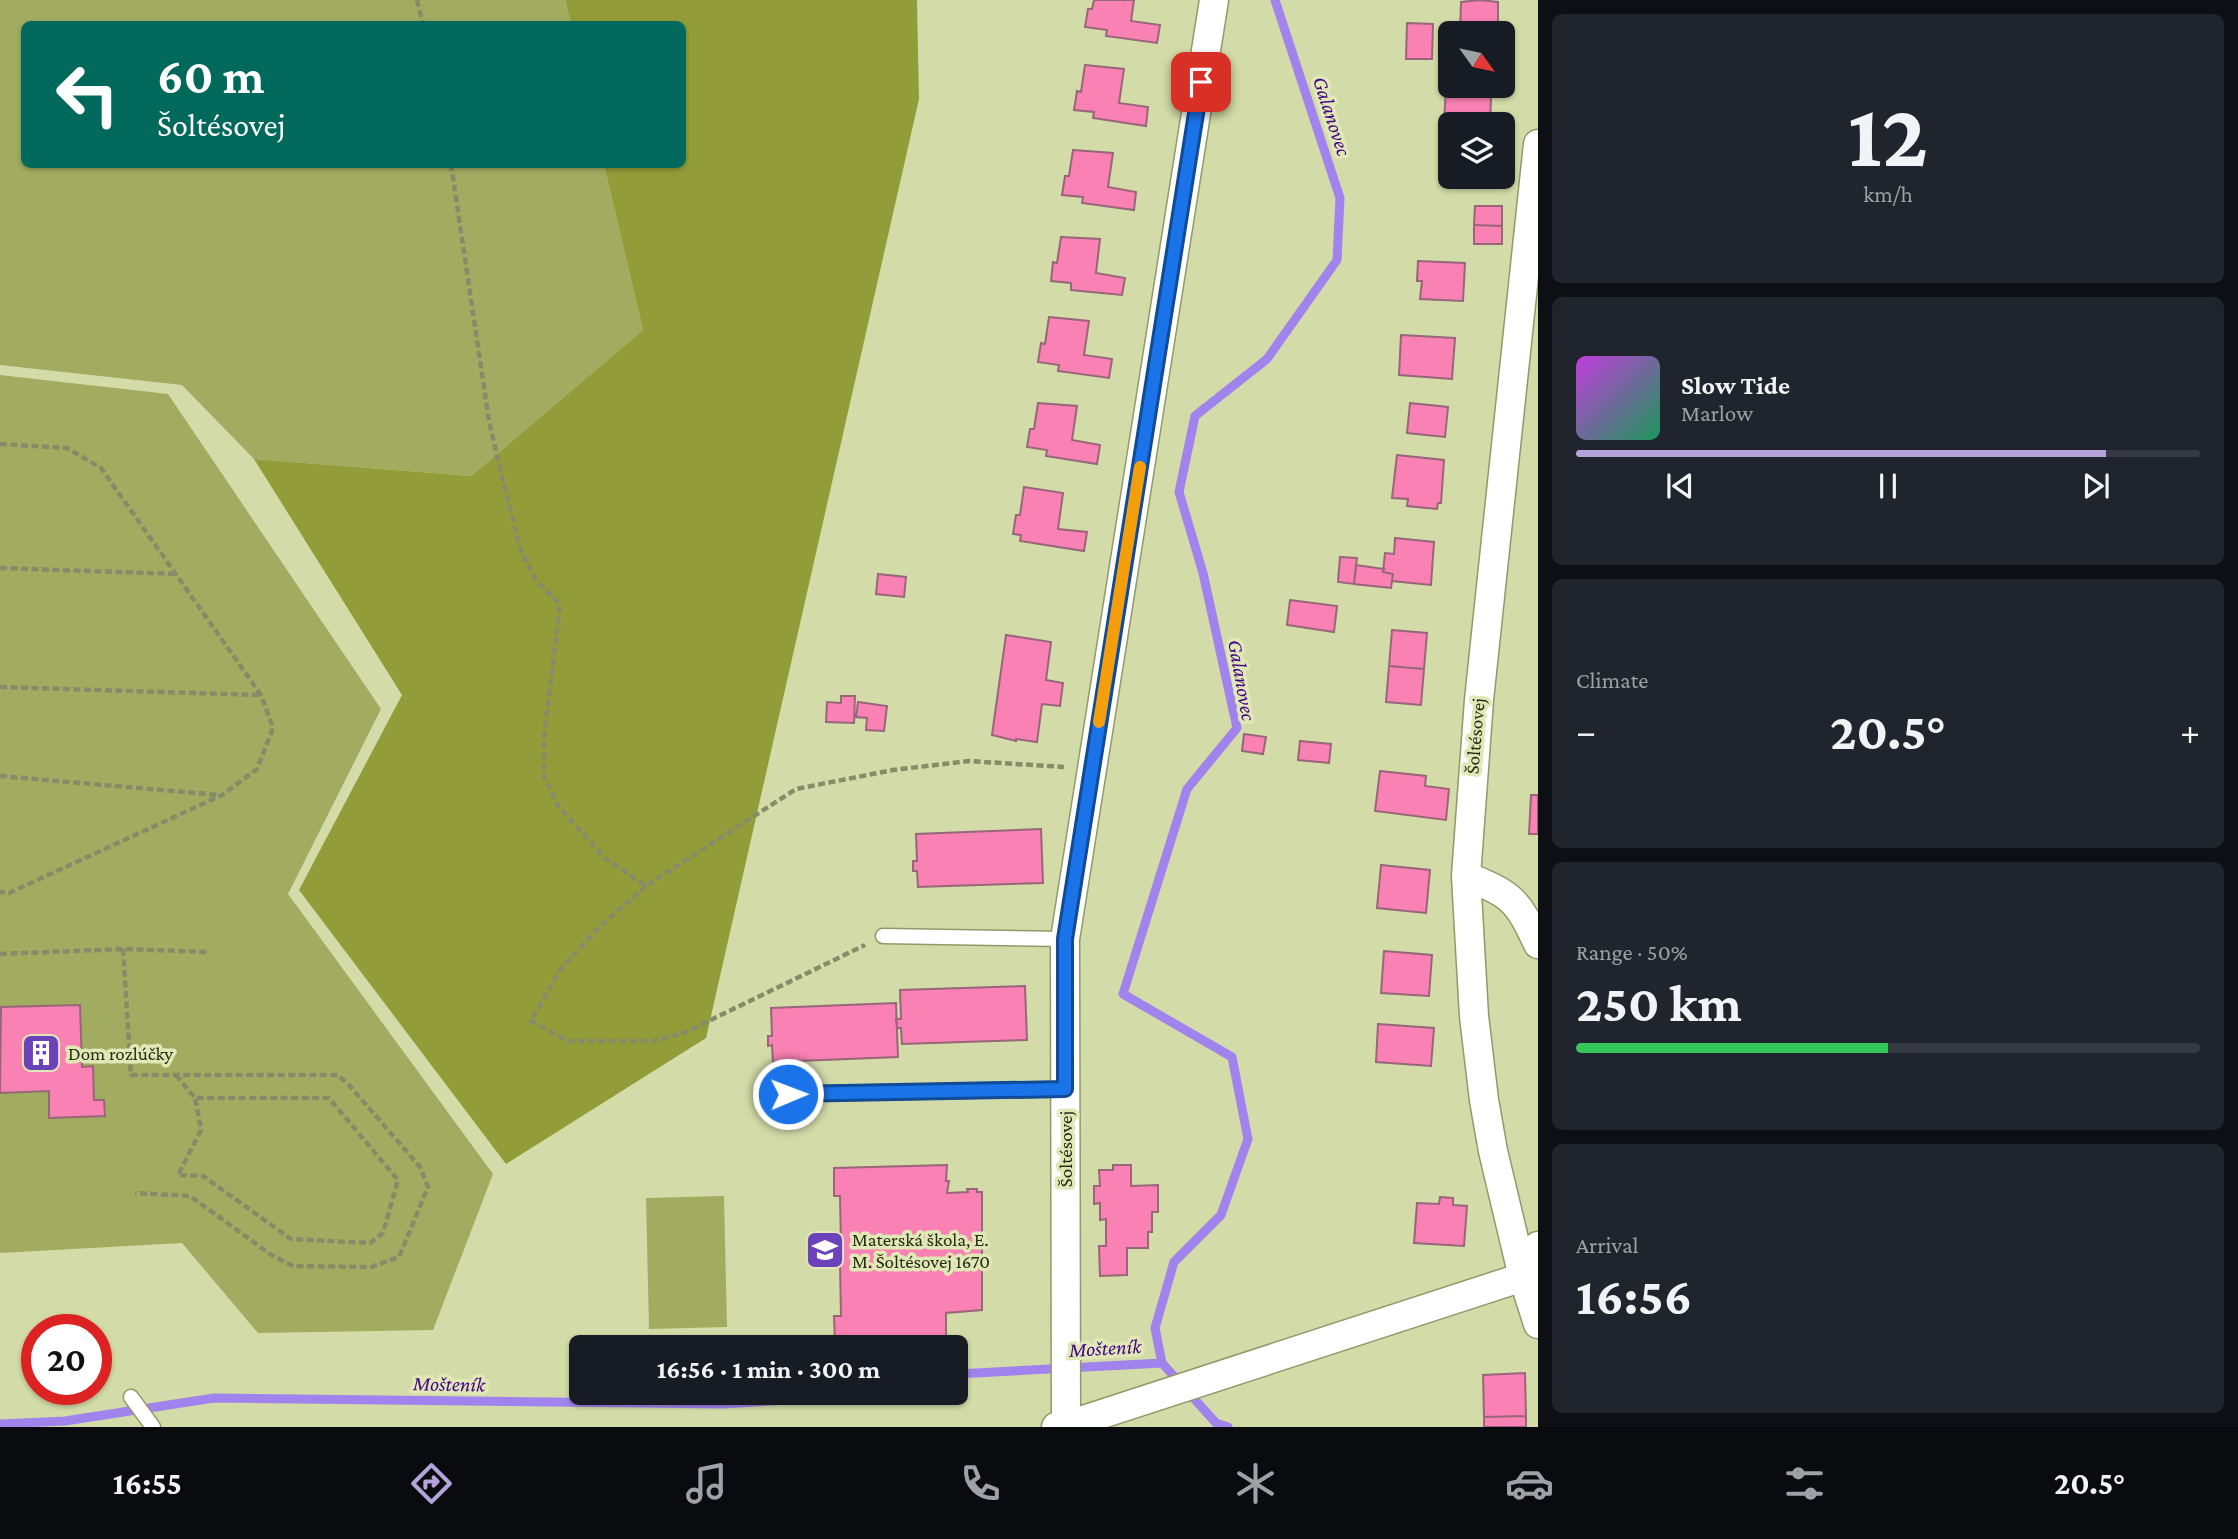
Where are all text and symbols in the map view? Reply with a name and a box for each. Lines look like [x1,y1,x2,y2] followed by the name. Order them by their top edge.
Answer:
[1438,21,1516,98] north arrow
[1438,21,1515,189] map controls
[42,49,133,140] icon: left
[157,49,264,104] text: 60 m
[1171,52,1231,112] pin
[1182,63,1220,101] icon: arrive
[1308,73,1356,159] water label: Galanovec
[1848,84,1928,186] text: 12
[157,107,286,143] text: Šoltésovej
[1438,112,1515,189] button: layers
[1863,181,1913,207] text: km/h
[1681,371,1790,400] text: Slow Tide
[1681,400,1753,426] text: Marlow
[1661,467,1699,505] icon: previous
[1869,467,1907,505] icon: pause
[2077,467,2115,505] icon: next
[1223,638,1261,723] water label: Galanovec
[1576,667,1648,693] text: Climate
[1461,697,1490,775] street label: Šoltésovej
[1830,702,1946,760] text: 20.5°
[1576,710,1596,752] text: −
[2180,710,2200,752] text: +
[1576,939,1688,965] text: Range · 50%
[1576,974,1742,1032] text: 250 km
[20,1032,62,1074] building icon: Dom rozlúčky
[68,1043,173,1064] place label: Dom rozlúčky
[751,1057,825,1131] position arrow
[1055,1111,1077,1187] street label: Šoltésovej
[804,1229,846,1271] school or university icon: Materská škola, E. M. Šoltésovej 1670
[852,1229,990,1273] place label: Materská škola, E. M. Šoltésovej 1670
[1576,1232,1639,1258] text: Arrival
[1576,1267,1692,1325] text: 16:56
[21,1314,112,1405] speed limit sign: 20
[1067,1334,1143,1362] water label: Mošteník
[657,1355,880,1384] text: 16:56 · 1 min · 300 m
[412,1371,486,1397] water label: Mošteník
[407,1459,456,1508] icon: directions
[682,1459,731,1508] icon: music
[956,1459,1005,1508] icon: phone
[1231,1459,1280,1508] icon: climate
[1505,1459,1554,1508] icon: car
[1780,1459,1829,1508] icon: filters
[113,1465,182,1501] text: 16:55
[2054,1465,2125,1501] text: 20.5°

